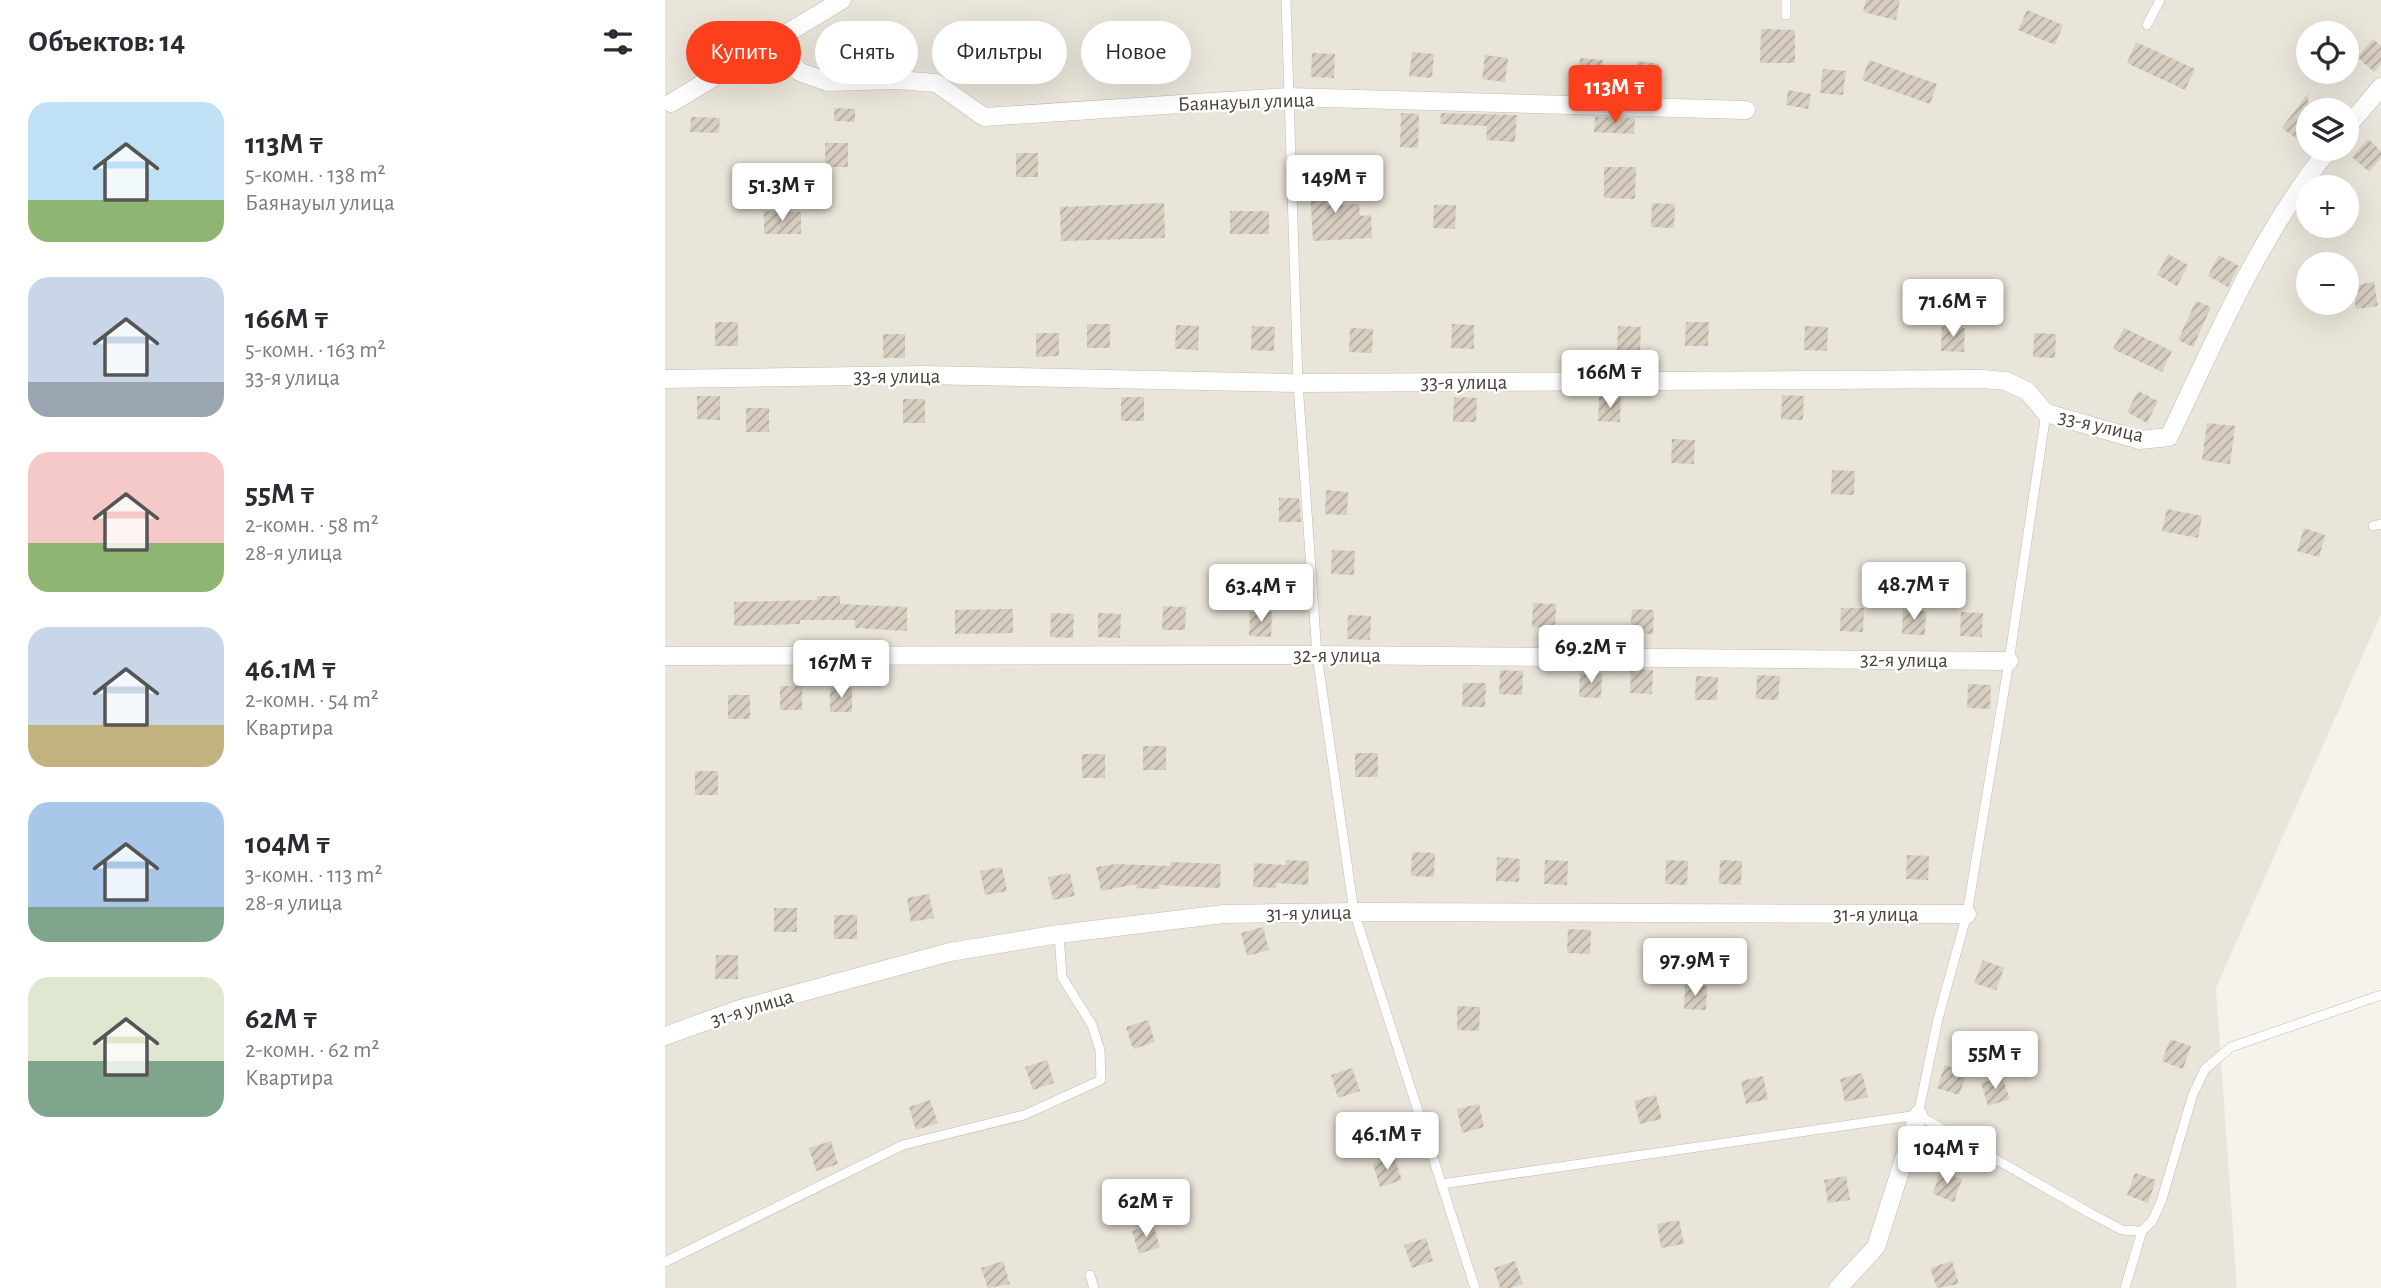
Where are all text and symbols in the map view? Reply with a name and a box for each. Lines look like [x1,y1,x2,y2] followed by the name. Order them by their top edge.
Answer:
[686,21,801,84] chip: Купить
[815,21,918,84] chip: Снять
[932,21,1067,84] chip: Фильтры
[1081,21,1191,84] chip: Новое
[2296,21,2359,315] map controls
[2296,21,2359,84] button: locate
[599,23,637,61] icon: filters
[28,27,185,57] text: Объектов: 14
[1558,66,1672,125] pin: 113M ₸
[1585,76,1645,99] text: 113M ₸
[1177,89,1315,115] street label: Баянауыл улица
[2296,98,2359,161] button: layers
[245,129,324,159] text: 113M ₸
[84,130,168,214] icon: home
[1278,156,1392,215] pin: 149M ₸
[245,164,386,187] text: 5-комн. · 138 m²
[717,164,847,223] pin: 51.3M ₸
[1302,166,1368,189] text: 149M ₸
[748,174,816,197] text: 51.3M ₸
[2296,175,2359,238] button: +
[245,192,395,215] text: Баянауыл улица
[2296,252,2359,315] button: −
[1888,280,2018,339] pin: 71.6M ₸
[1919,290,1987,313] text: 71.6M ₸
[245,304,330,334] text: 166M ₸
[84,305,168,389] icon: home
[245,339,386,362] text: 5-комн. · 163 m²
[1553,350,1667,410] pin: 166M ₸
[1578,361,1642,384] text: 166M ₸
[854,366,941,387] street label: 33-я улица
[245,367,340,390] text: 33-я улица
[1421,372,1508,393] street label: 33-я улица
[2056,406,2146,446] street label: 33-я улица
[245,479,316,509] text: 55M ₸
[84,480,168,564] icon: home
[245,514,379,537] text: 2-комн. · 58 m²
[245,542,342,565] text: 28-я улица
[1849,562,1979,622] pin: 48.7M ₸
[1196,564,1326,624] pin: 63.4M ₸
[1878,573,1950,596] text: 48.7M ₸
[1225,575,1297,598] text: 63.4M ₸
[1526,626,1656,685] pin: 69.2M ₸
[1555,636,1627,659] text: 69.2M ₸
[784,640,898,700] pin: 167M ₸
[1293,645,1381,666] street label: 32-я улица
[1860,649,1948,671] street label: 32-я улица
[809,651,873,674] text: 167M ₸
[245,654,337,684] text: 46.1M ₸
[84,655,168,739] icon: home
[245,689,379,712] text: 2-комн. · 54 m²
[245,717,333,740] text: Квартира
[245,829,331,859] text: 104M ₸
[84,830,168,914] icon: home
[245,864,383,887] text: 3-комн. · 113 m²
[245,892,342,915] text: 28-я улица
[1266,902,1352,924] street label: 31-я улица
[1833,904,1919,925] street label: 31-я улица
[1630,939,1760,998] pin: 97.9M ₸
[1659,949,1731,972] text: 97.9M ₸
[708,985,796,1031] street label: 31-я улица
[245,1004,318,1034] text: 62M ₸
[84,1005,168,1089] icon: home
[1946,1032,2044,1091] pin: 55M ₸
[245,1039,379,1062] text: 2-комн. · 62 m²
[1968,1042,2022,1065] text: 55M ₸
[245,1067,333,1090] text: Квартира
[1322,1112,1452,1172] pin: 46.1M ₸
[1352,1123,1422,1146] text: 46.1M ₸
[1890,1126,2004,1186] pin: 104M ₸
[1914,1137,1980,1160] text: 104M ₸
[1097,1180,1195,1239] pin: 62M ₸
[1118,1190,1174,1213] text: 62M ₸

